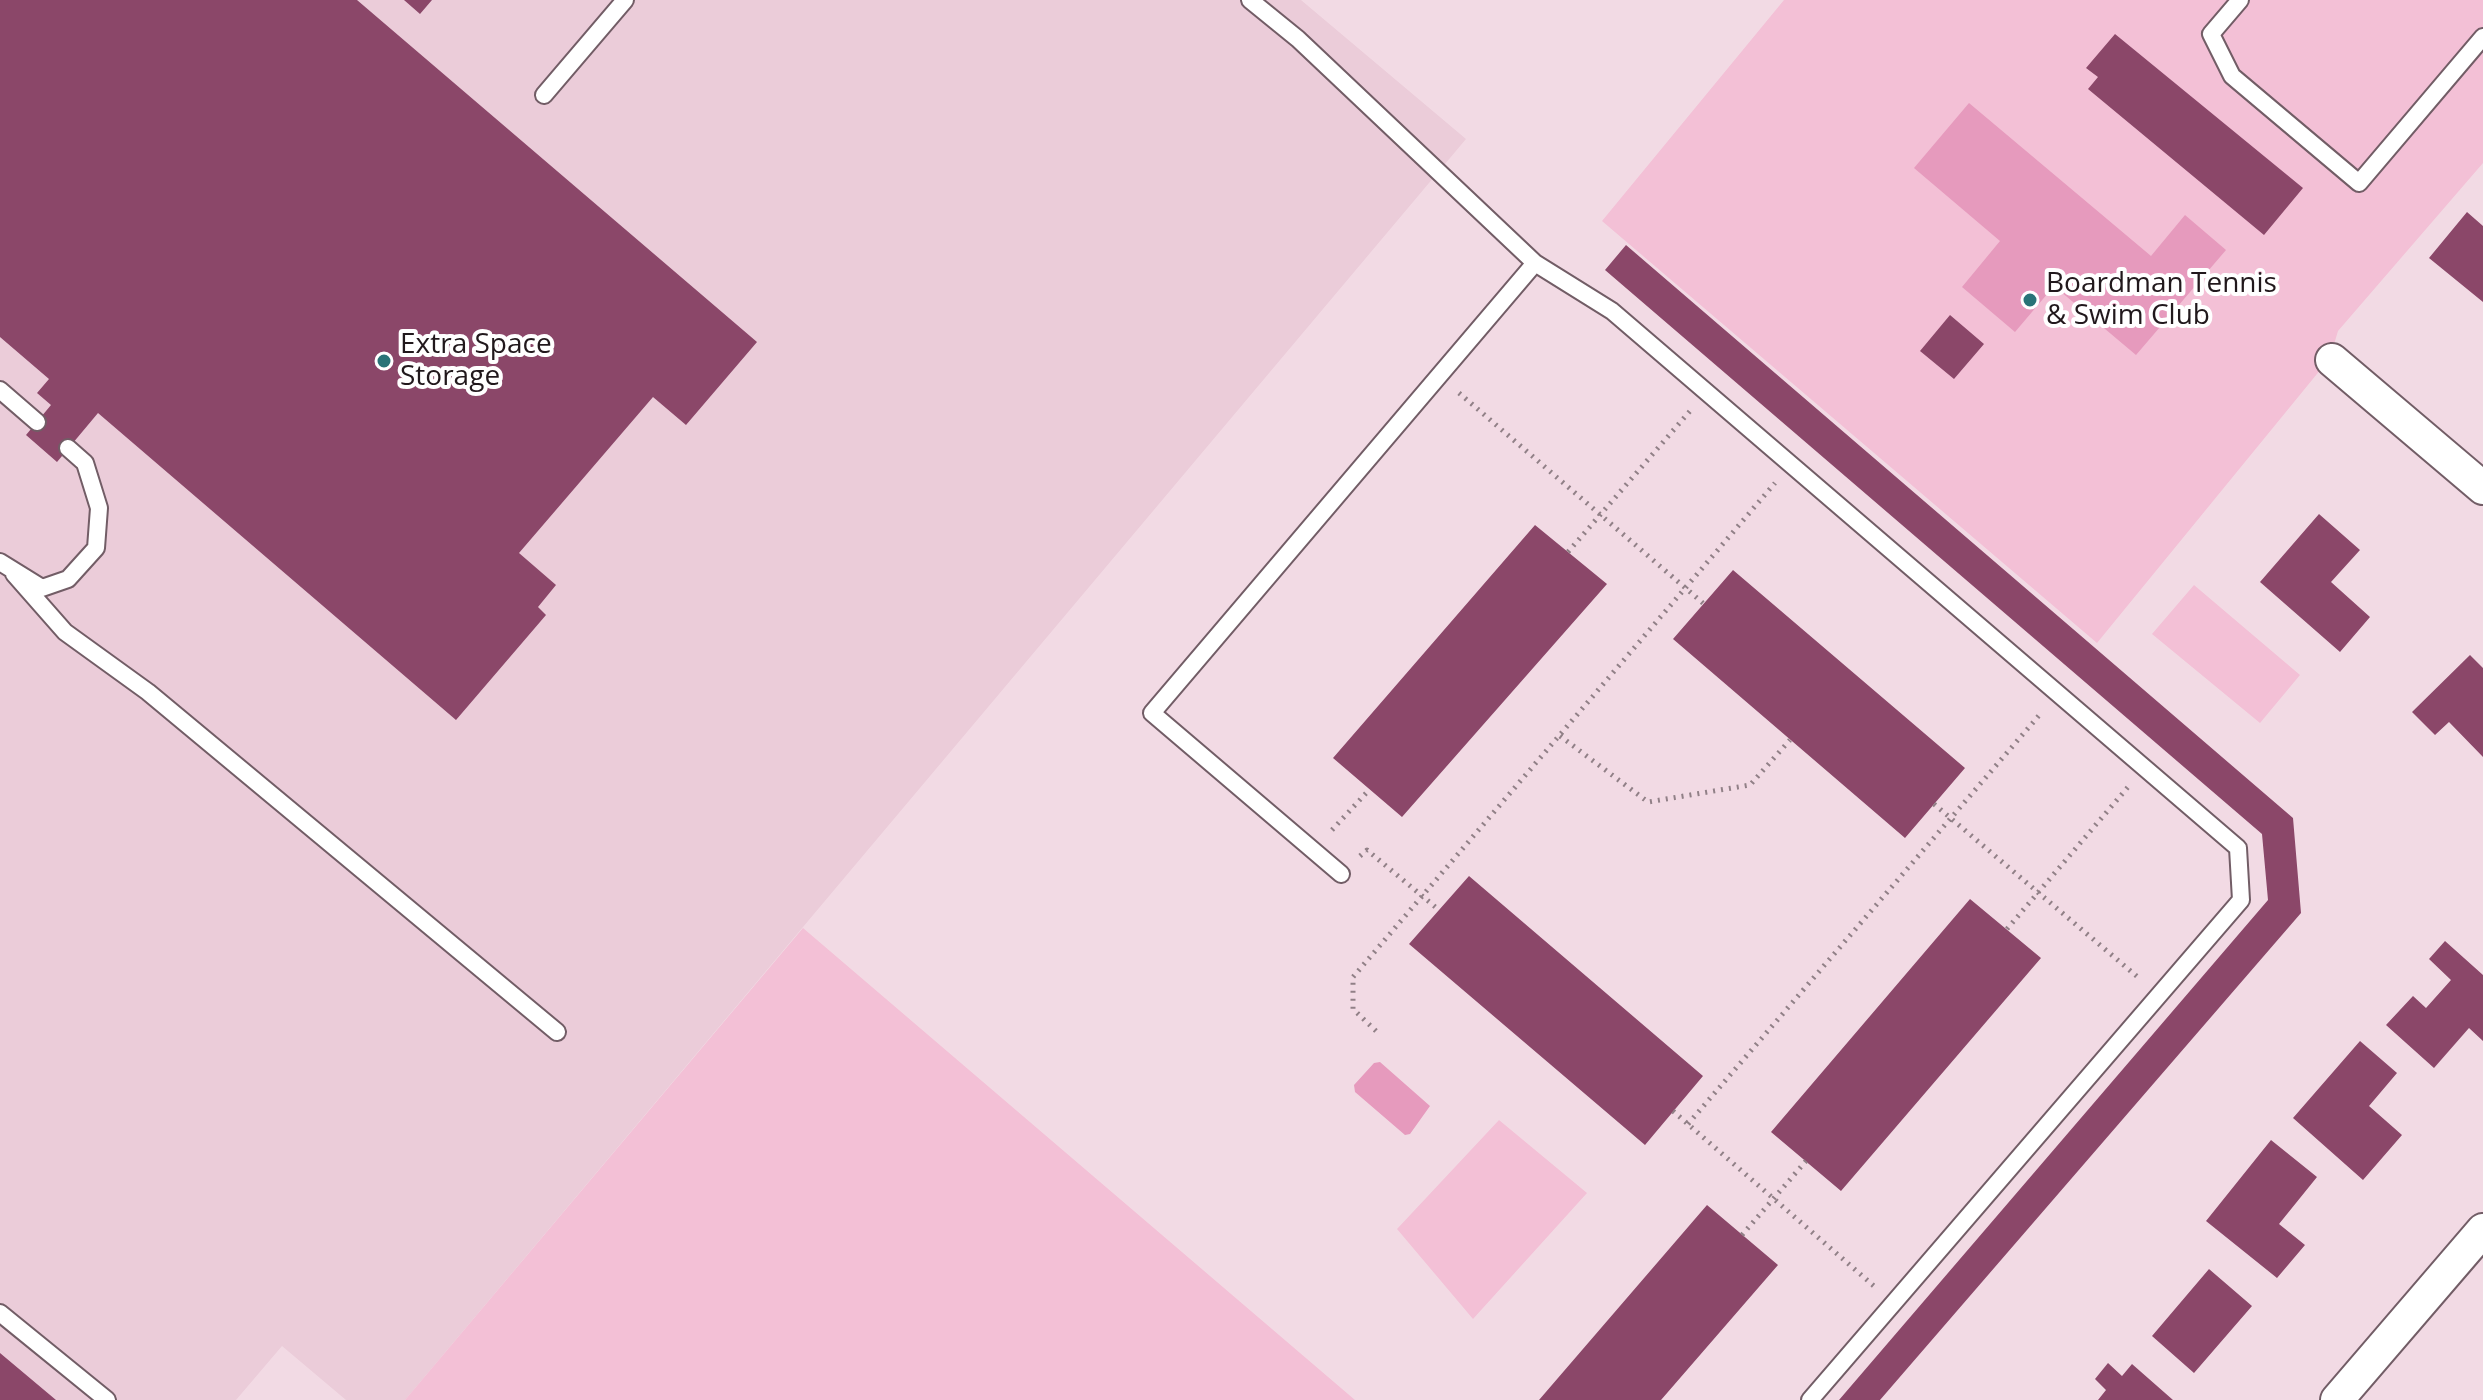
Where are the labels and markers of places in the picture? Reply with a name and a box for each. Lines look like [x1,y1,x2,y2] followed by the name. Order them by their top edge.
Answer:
[2046,267,2277,333] place label: Boardman Tennis & Swim Club
[2021,291,2039,309] marker: Boardman Tennis & Swim Club
[400,328,552,394] place label: Extra Space Storage
[375,352,393,370] marker: Extra Space Storage

